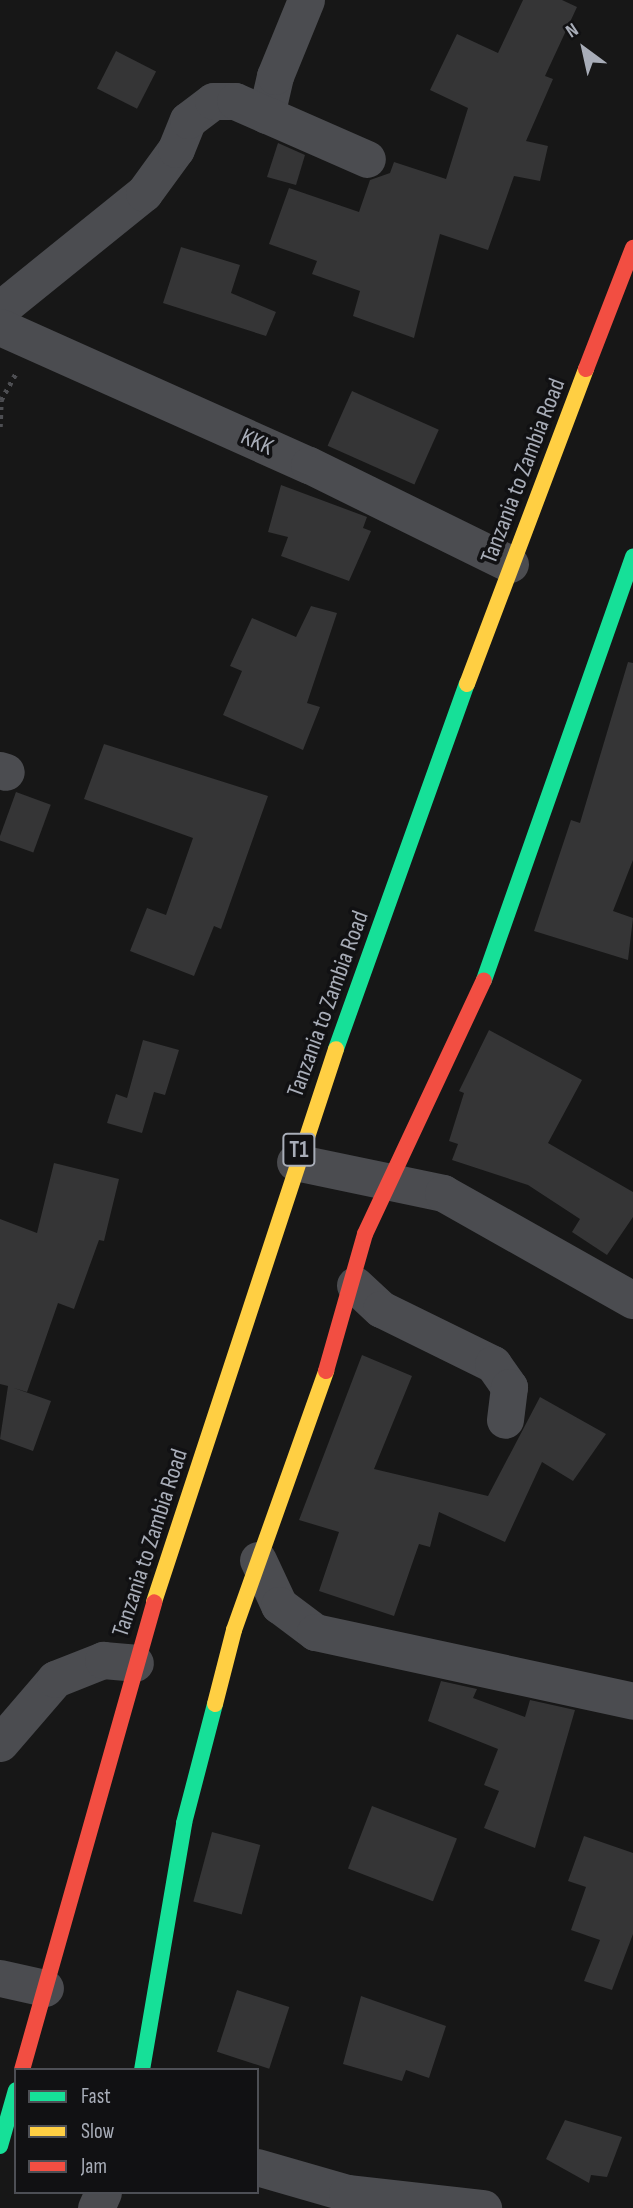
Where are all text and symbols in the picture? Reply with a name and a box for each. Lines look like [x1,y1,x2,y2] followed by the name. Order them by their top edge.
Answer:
[549,14,619,84] north arrow
[562,19,583,43] text: N
[474,374,572,568] street label: Tanzania to Zambia Road
[236,422,278,462] street label: KKK
[281,907,375,1101] street label: Tanzania to Zambia Road
[282,1130,316,1170] road number: T1
[106,1445,194,1641] street label: Tanzania to Zambia Road
[14,2068,259,2194] legend
[81,2084,111,2109] text: Fast
[81,2119,114,2144] text: Slow
[81,2154,107,2179] text: Jam

